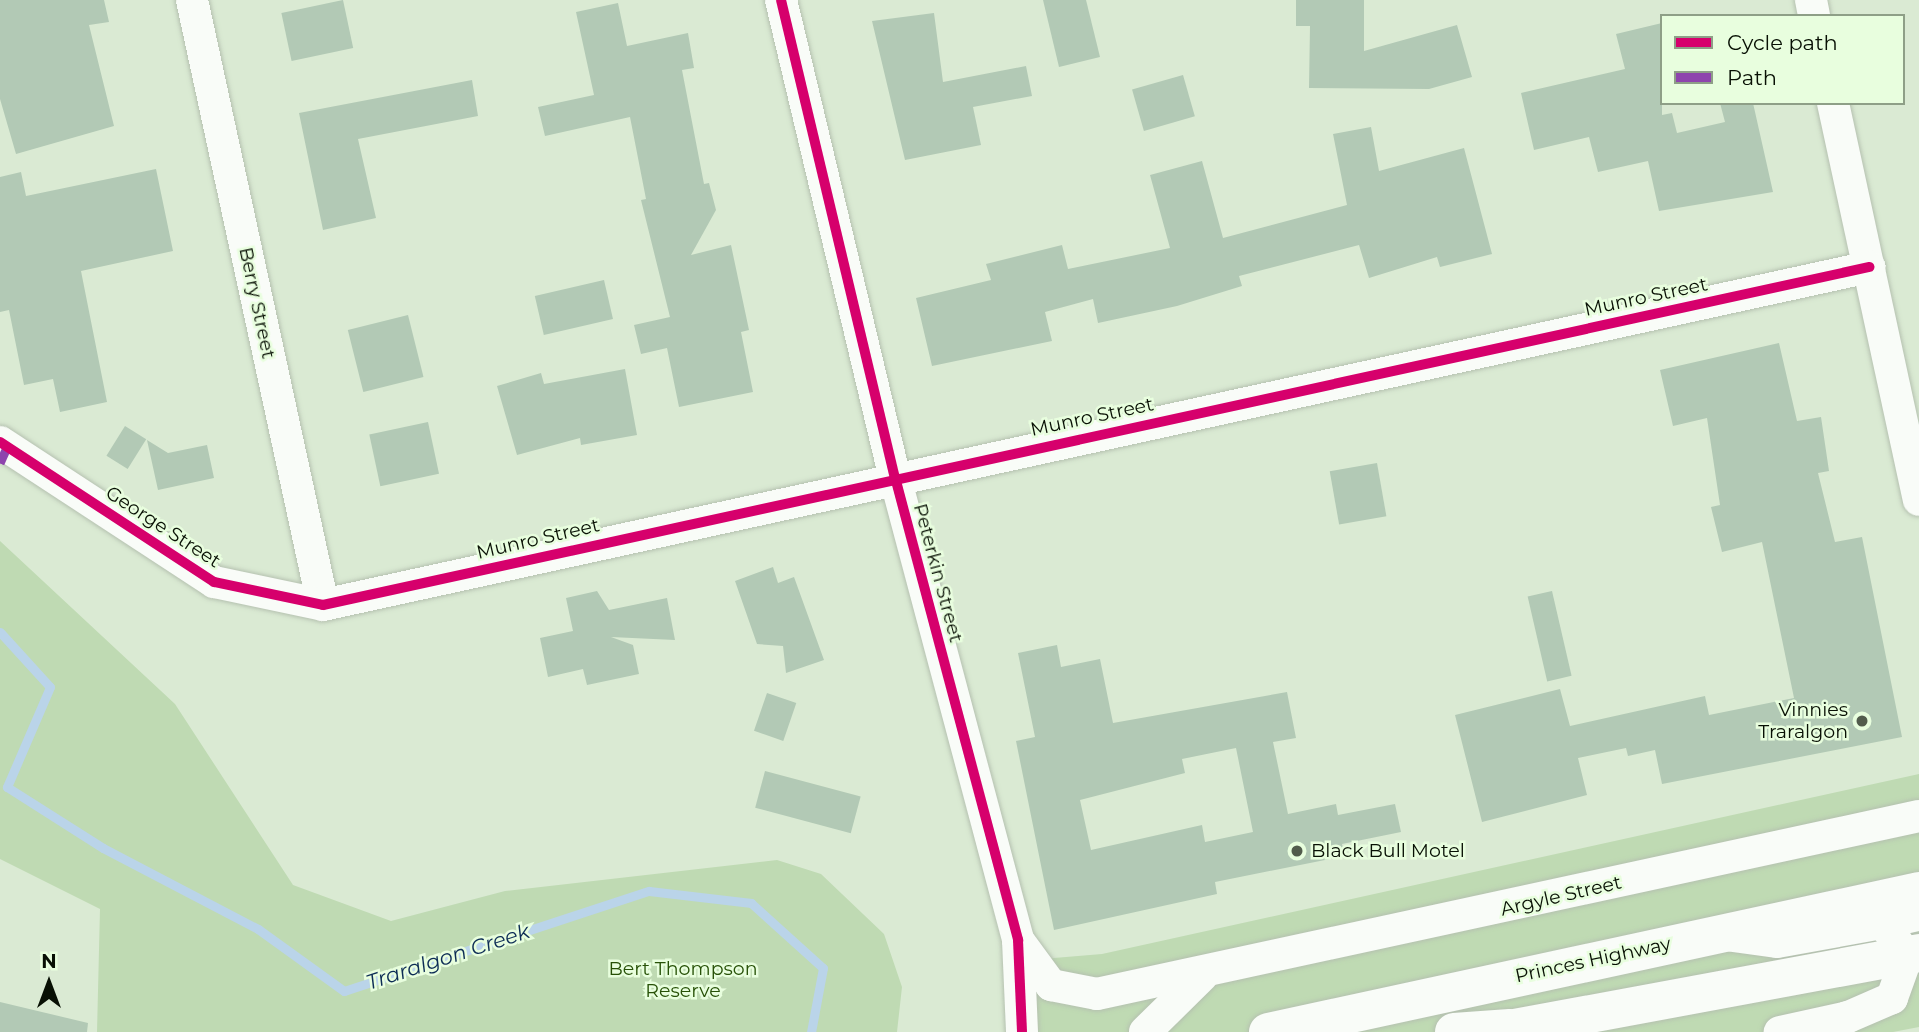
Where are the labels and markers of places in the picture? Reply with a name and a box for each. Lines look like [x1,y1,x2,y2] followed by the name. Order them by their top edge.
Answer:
[1758,699,1848,743] place label: Vinnies Traralgon
[1854,713,1870,729] marker: Vinnies Traralgon
[1311,840,1465,862] place label: Black Bull Motel
[1289,843,1305,859] marker: Black Bull Motel

